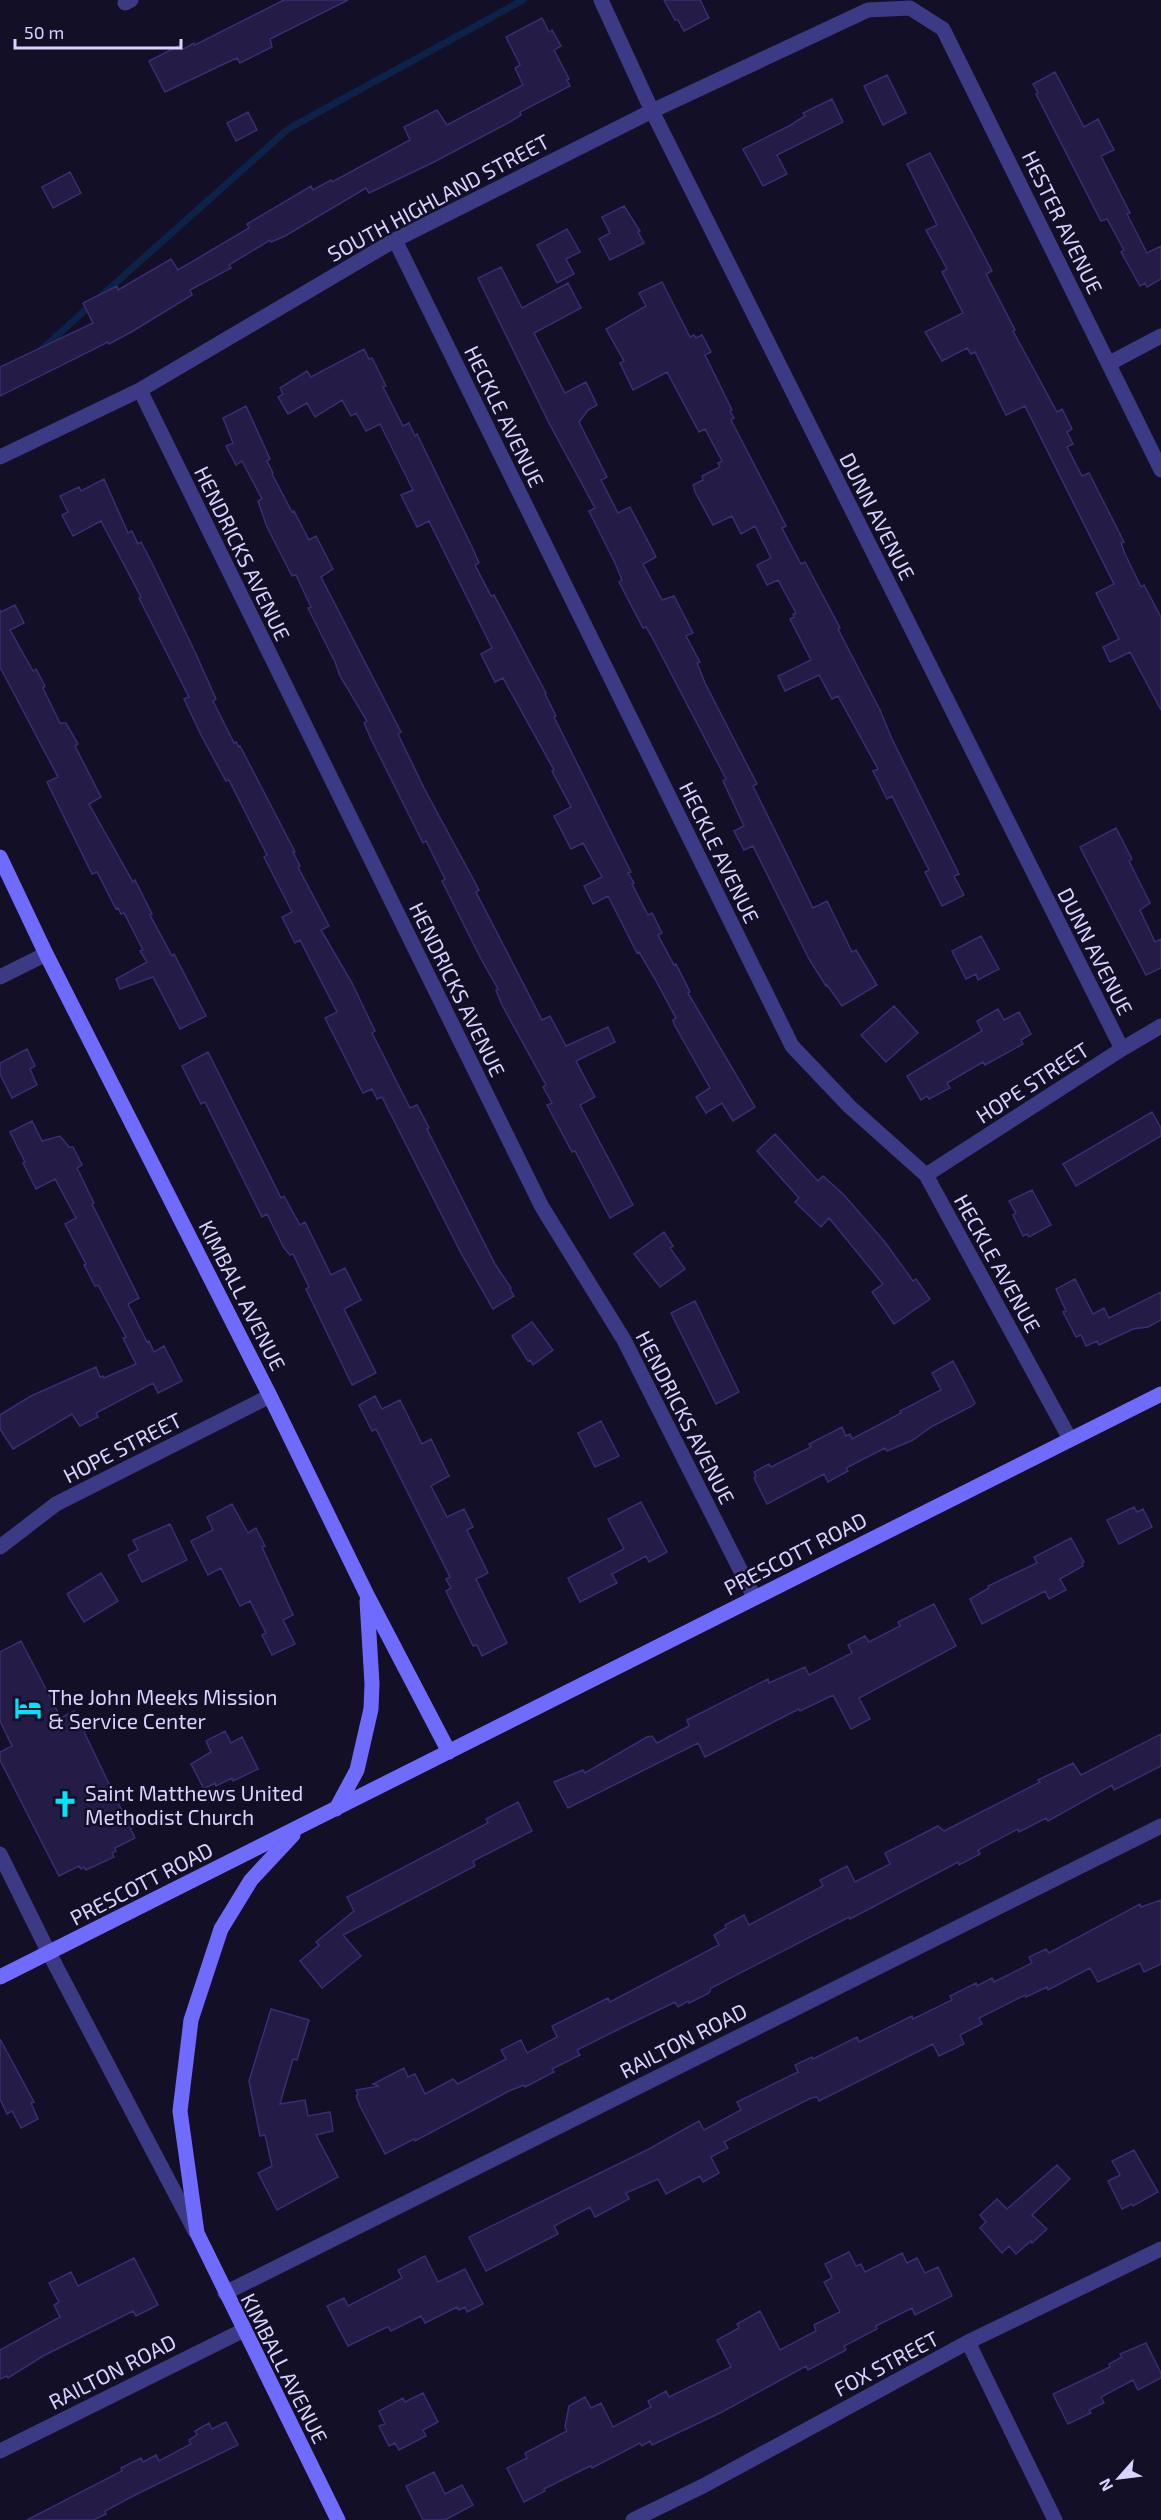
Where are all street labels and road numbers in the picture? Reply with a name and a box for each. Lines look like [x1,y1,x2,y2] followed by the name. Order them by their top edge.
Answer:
[323,128,553,266] street label: SOUTH HIGHLAND STREET
[1018,146,1108,298] street label: HESTER AVENUE
[460,341,550,491] street label: HECKLE AVENUE
[835,448,921,584] street label: DUNN AVENUE
[190,462,296,644] street label: HENDRICKS AVENUE
[675,777,765,927] street label: HECKLE AVENUE
[1053,883,1139,1019] street label: DUNN AVENUE
[405,898,511,1080] street label: HENDRICKS AVENUE
[971,1036,1093,1128] street label: HOPE STREET
[950,1189,1046,1337] street label: HECKLE AVENUE
[194,1216,292,1374] street label: KIMBALL AVENUE
[632,1326,740,1508] street label: HENDRICKS AVENUE
[59,1406,185,1488] street label: HOPE STREET
[719,1506,871,1600] street label: PRESCOTT ROAD
[65,1836,217,1930] street label: PRESCOTT ROAD
[615,1997,751,2083] street label: RAILTON ROAD
[236,2289,334,2447] street label: KIMBALL AVENUE
[829,2325,943,2401] street label: FOX STREET
[44,2328,180,2414] street label: RAILTON ROAD

